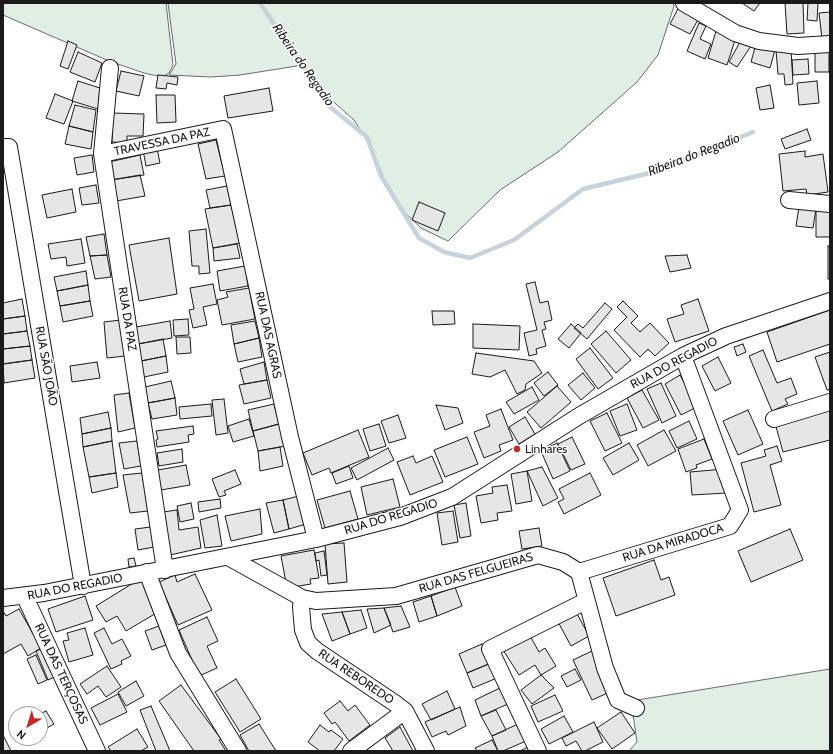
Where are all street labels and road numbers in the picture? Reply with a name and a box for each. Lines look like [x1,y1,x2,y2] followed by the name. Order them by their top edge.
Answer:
[113,125,211,159] street label: TRAVESSA DA PAZ
[115,286,139,352] street label: RUA DA PAZ
[252,290,284,380] street label: RUA DAS AGRAS
[32,325,60,407] street label: RUA SÃO JOÃO
[628,334,720,392] street label: RUA DO REGADIO
[343,496,439,538] street label: RUA DO REGADIO
[621,521,725,565] street label: RUA DA MIRADOCA
[417,550,535,596] street label: RUA DAS FELGUEIRAS
[26,571,124,603] street label: RUA DO REGADIO
[31,621,91,727] street label: RUA DAS TERÇOSAS
[316,646,396,708] street label: RUA REBOREDO

